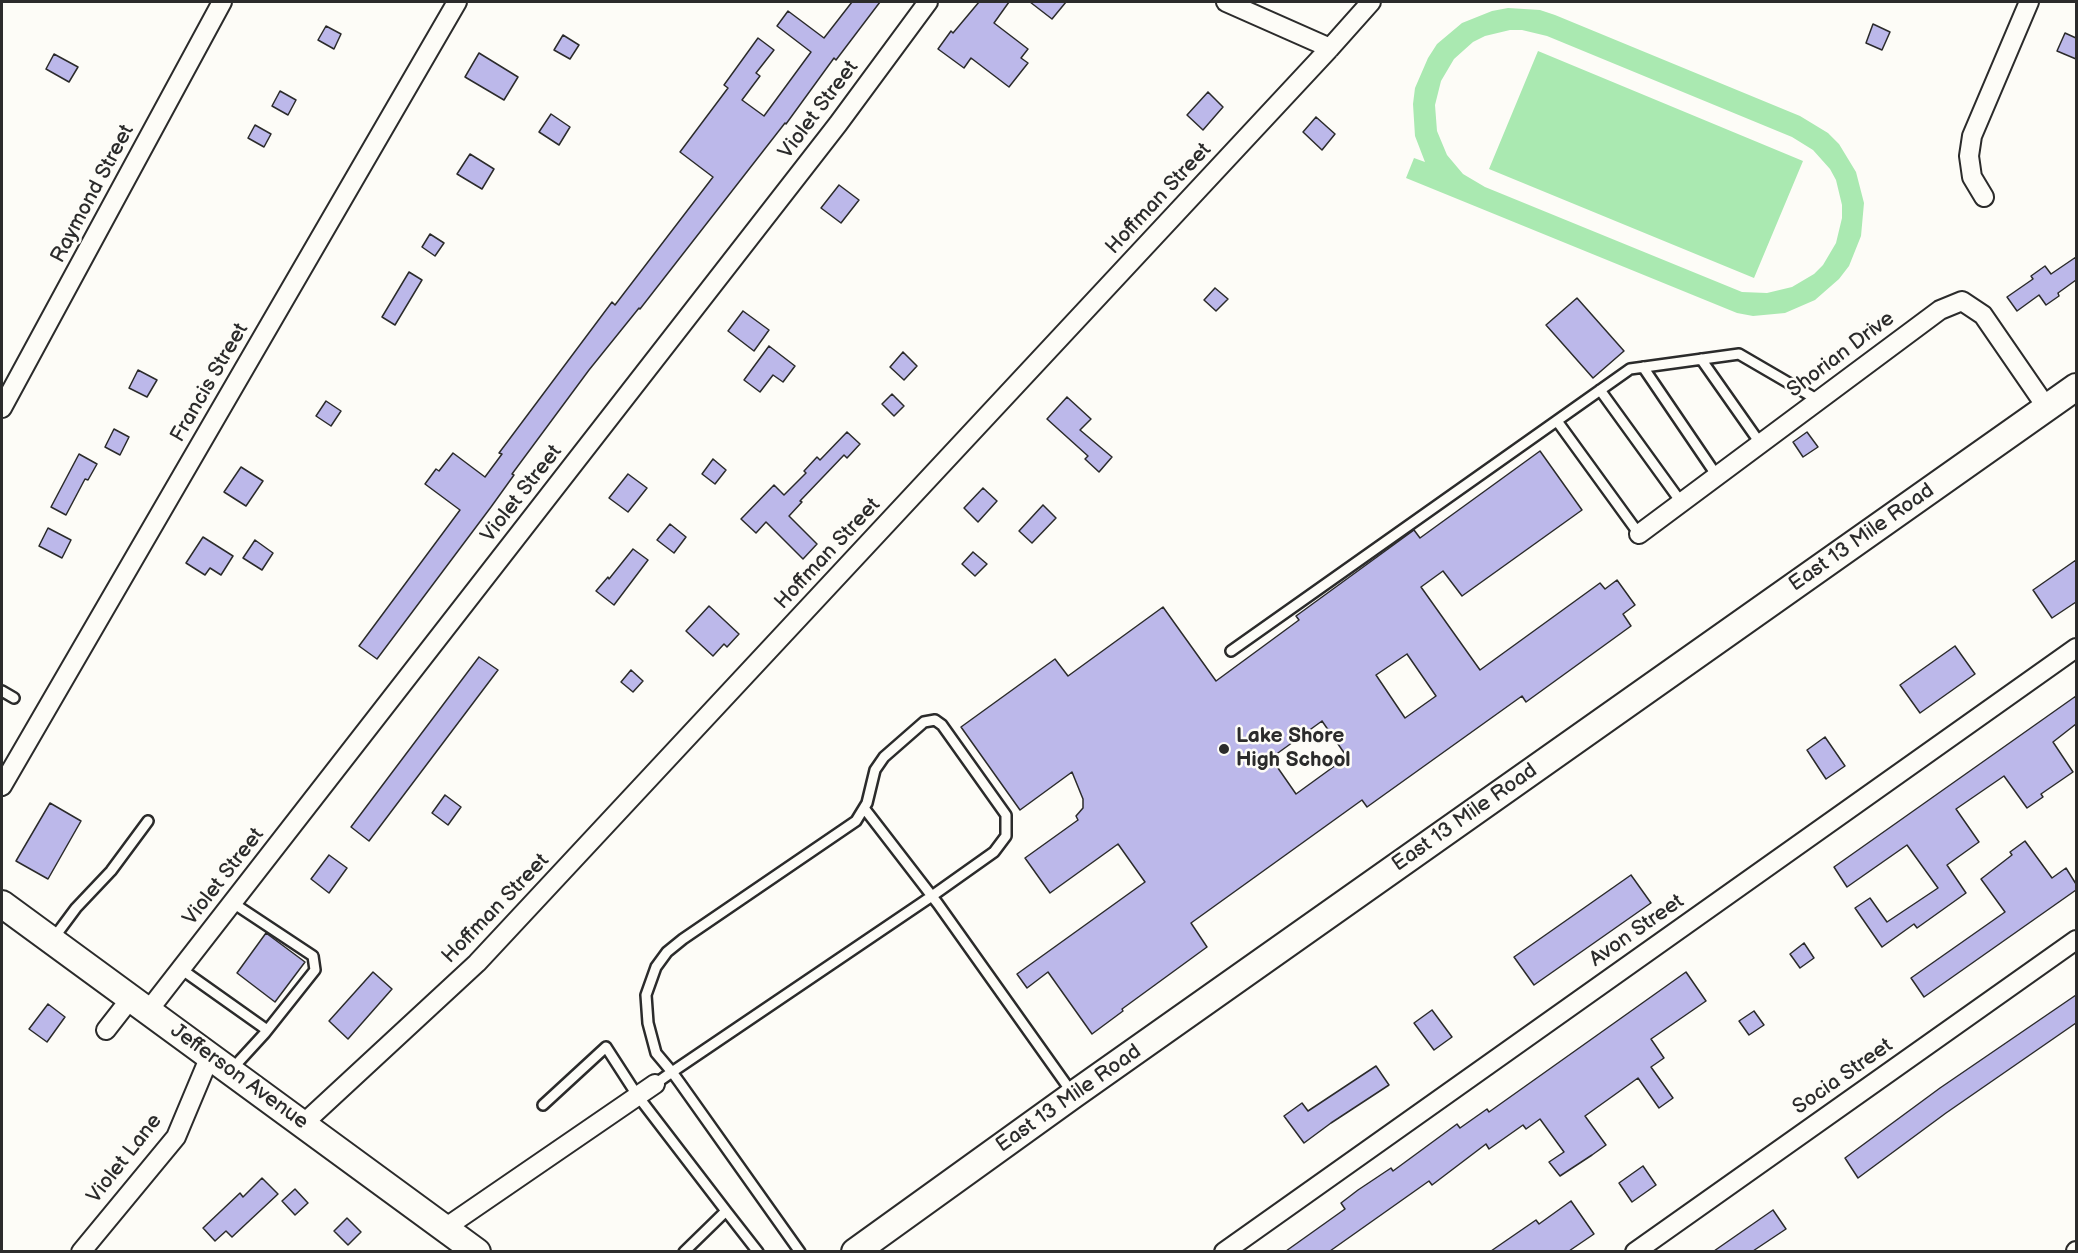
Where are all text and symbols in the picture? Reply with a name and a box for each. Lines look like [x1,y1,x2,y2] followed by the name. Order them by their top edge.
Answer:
[774,56,864,164] street label: Violet Street
[46,121,140,267] street label: Raymond Street
[1101,138,1217,260] street label: Hoffman Street
[1782,307,1900,403] street label: Shorian Drive
[166,319,254,447] street label: Francis Street
[476,440,568,548] street label: Violet Street
[1785,479,1939,597] street label: East 13 Mile Road
[770,493,886,615] street label: Hoffman Street
[1236,724,1351,774] place label: Lake Shore High School
[1217,742,1231,756] marker: Lake Shore High School
[1388,759,1542,877] street label: East 13 Mile Road
[178,823,270,931] street label: Violet Street
[437,849,555,969] street label: Hoffman Street
[1585,889,1689,973] street label: Avon Street
[165,1019,313,1135] street label: Jefferson Avenue
[1788,1033,1898,1121] street label: Socia Street
[992,1040,1146,1158] street label: East 13 Mile Road
[82,1109,168,1209] street label: Violet Lane

